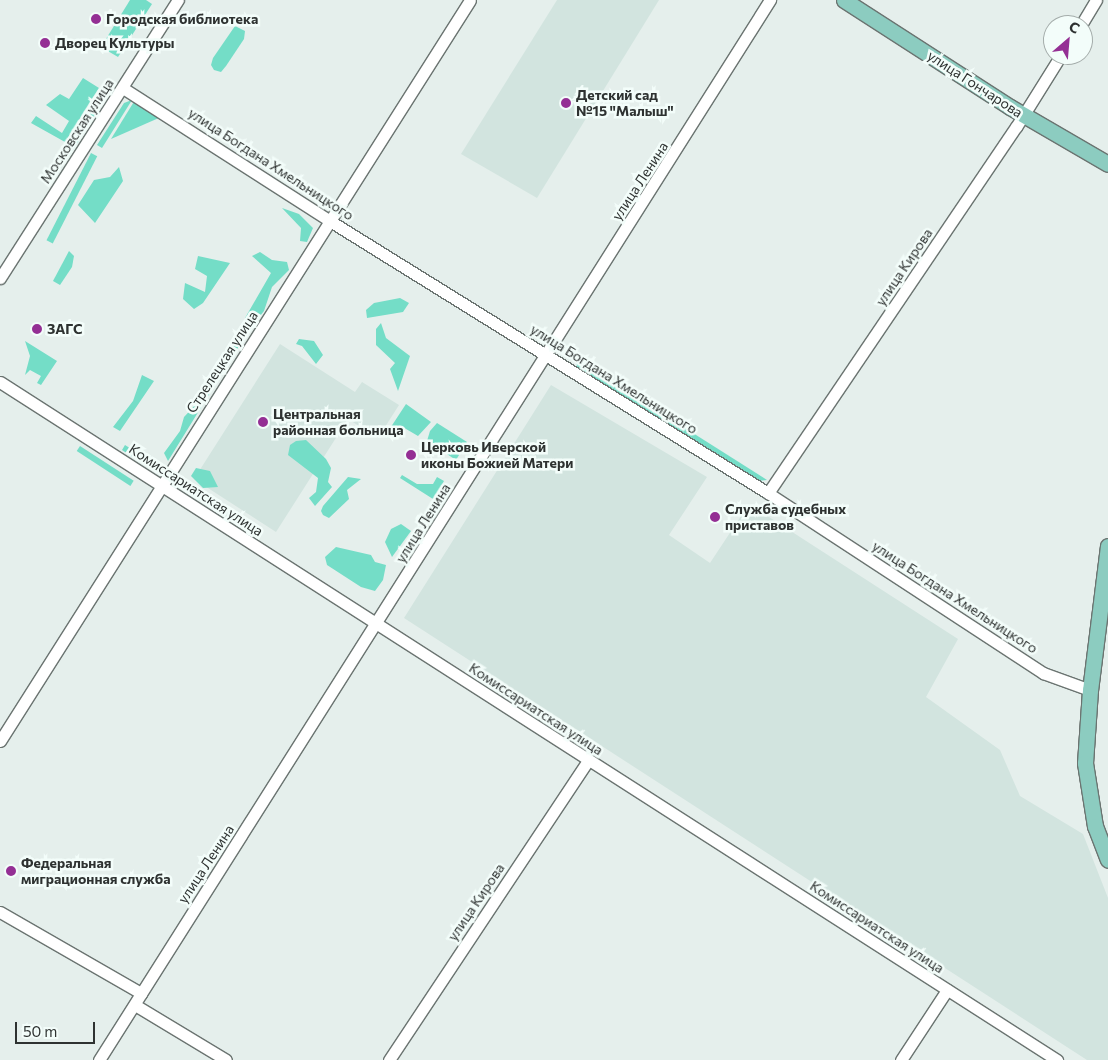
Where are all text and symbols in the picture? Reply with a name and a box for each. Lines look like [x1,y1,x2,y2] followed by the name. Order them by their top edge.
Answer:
[106,11,258,27] place label: Городская библиотека
[90,13,102,25] marker: Городская библиотека
[1043,15,1093,65] north arrow
[1066,17,1083,37] text: С
[55,35,175,51] place label: Дворец Культуры
[39,37,51,49] marker: Дворец Культуры
[924,47,1026,121] street label: улица Гончарова
[37,75,117,187] street label: Московская улица
[576,87,674,120] place label: Детский сад №15 "Малыш"
[560,97,572,109] marker: Детский сад №15 "Малыш"
[185,104,357,224] street label: улица Богдана Хмельницкого
[608,139,672,223] street label: улица Ленина
[872,225,936,309] street label: улица Кирова
[183,308,261,416] street label: Стрелецкая улица
[47,321,83,337] place label: ЗАГС
[528,321,700,437] street label: улица Богдана Хмельницкого
[31,323,43,335] marker: ЗАГС
[273,406,404,438] place label: Центральная районная больница
[257,416,269,428] marker: Центральная районная больница
[421,439,573,472] place label: Церковь Иверской иконы Божией Матери
[126,440,266,540] street label: Комиссариатская улица
[405,449,417,461] marker: Церковь Иверской иконы Божией Матери
[392,480,454,566] street label: улица Ленина
[725,501,846,534] place label: Служба судебных приставов
[709,511,721,523] marker: Служба судебных приставов
[869,537,1041,657] street label: улица Богдана Хмельницкого
[466,659,606,759] street label: Комиссариатская улица
[174,822,238,906] street label: улица Ленина
[21,855,171,888] place label: Федеральная миграционная служба
[444,860,508,944] street label: улица Кирова
[5,865,17,877] marker: Федеральная миграционная служба
[807,877,947,977] street label: Комиссариатская улица
[18,1012,98,1044] scale bar
[23,1022,57,1040] text: 50 m

